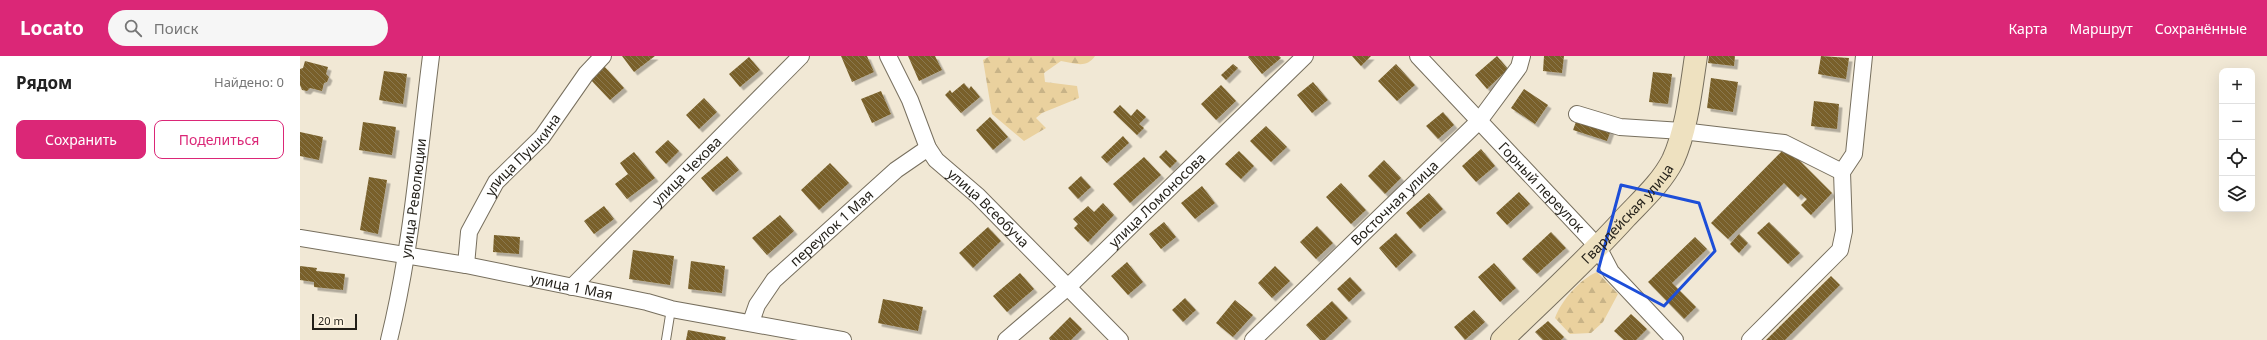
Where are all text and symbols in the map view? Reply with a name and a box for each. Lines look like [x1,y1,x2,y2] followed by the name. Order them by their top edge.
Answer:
[108,10,388,46] search box
[20,15,84,41] text: Locato
[122,17,144,39] icon: search
[154,18,198,38] text: Поиск
[2008,19,2047,38] text: Карта
[2069,19,2133,38] text: Маршрут
[2155,19,2247,38] text: Сохранённые
[2219,68,2255,212] map controls
[2219,68,2255,104] button: +
[16,71,72,94] text: Рядом
[214,73,284,91] text: Найдено: 0
[2219,104,2255,140] button: −
[480,109,565,199] street label: улица Пушкина
[16,120,146,159] button: Сохранить
[154,120,284,159] button: Поделиться
[648,132,725,210] street label: улица Чехова
[396,137,430,260] street label: улица Революции
[1495,137,1589,236] street label: Горный переулок
[2219,140,2255,176] button: locate
[1104,148,1209,251] street label: улица Ломоносова
[1346,156,1442,249] street label: Восточная улица
[1577,160,1678,268] street label: Гвардейская улица
[944,164,1034,251] street label: улица Всеобуча
[2219,176,2255,212] button: layers
[786,185,877,270] street label: переулок 1 Мая
[529,268,615,304] street label: улица 1 Мая
[312,312,357,331] scale bar
[318,313,344,328] text: 20 m

